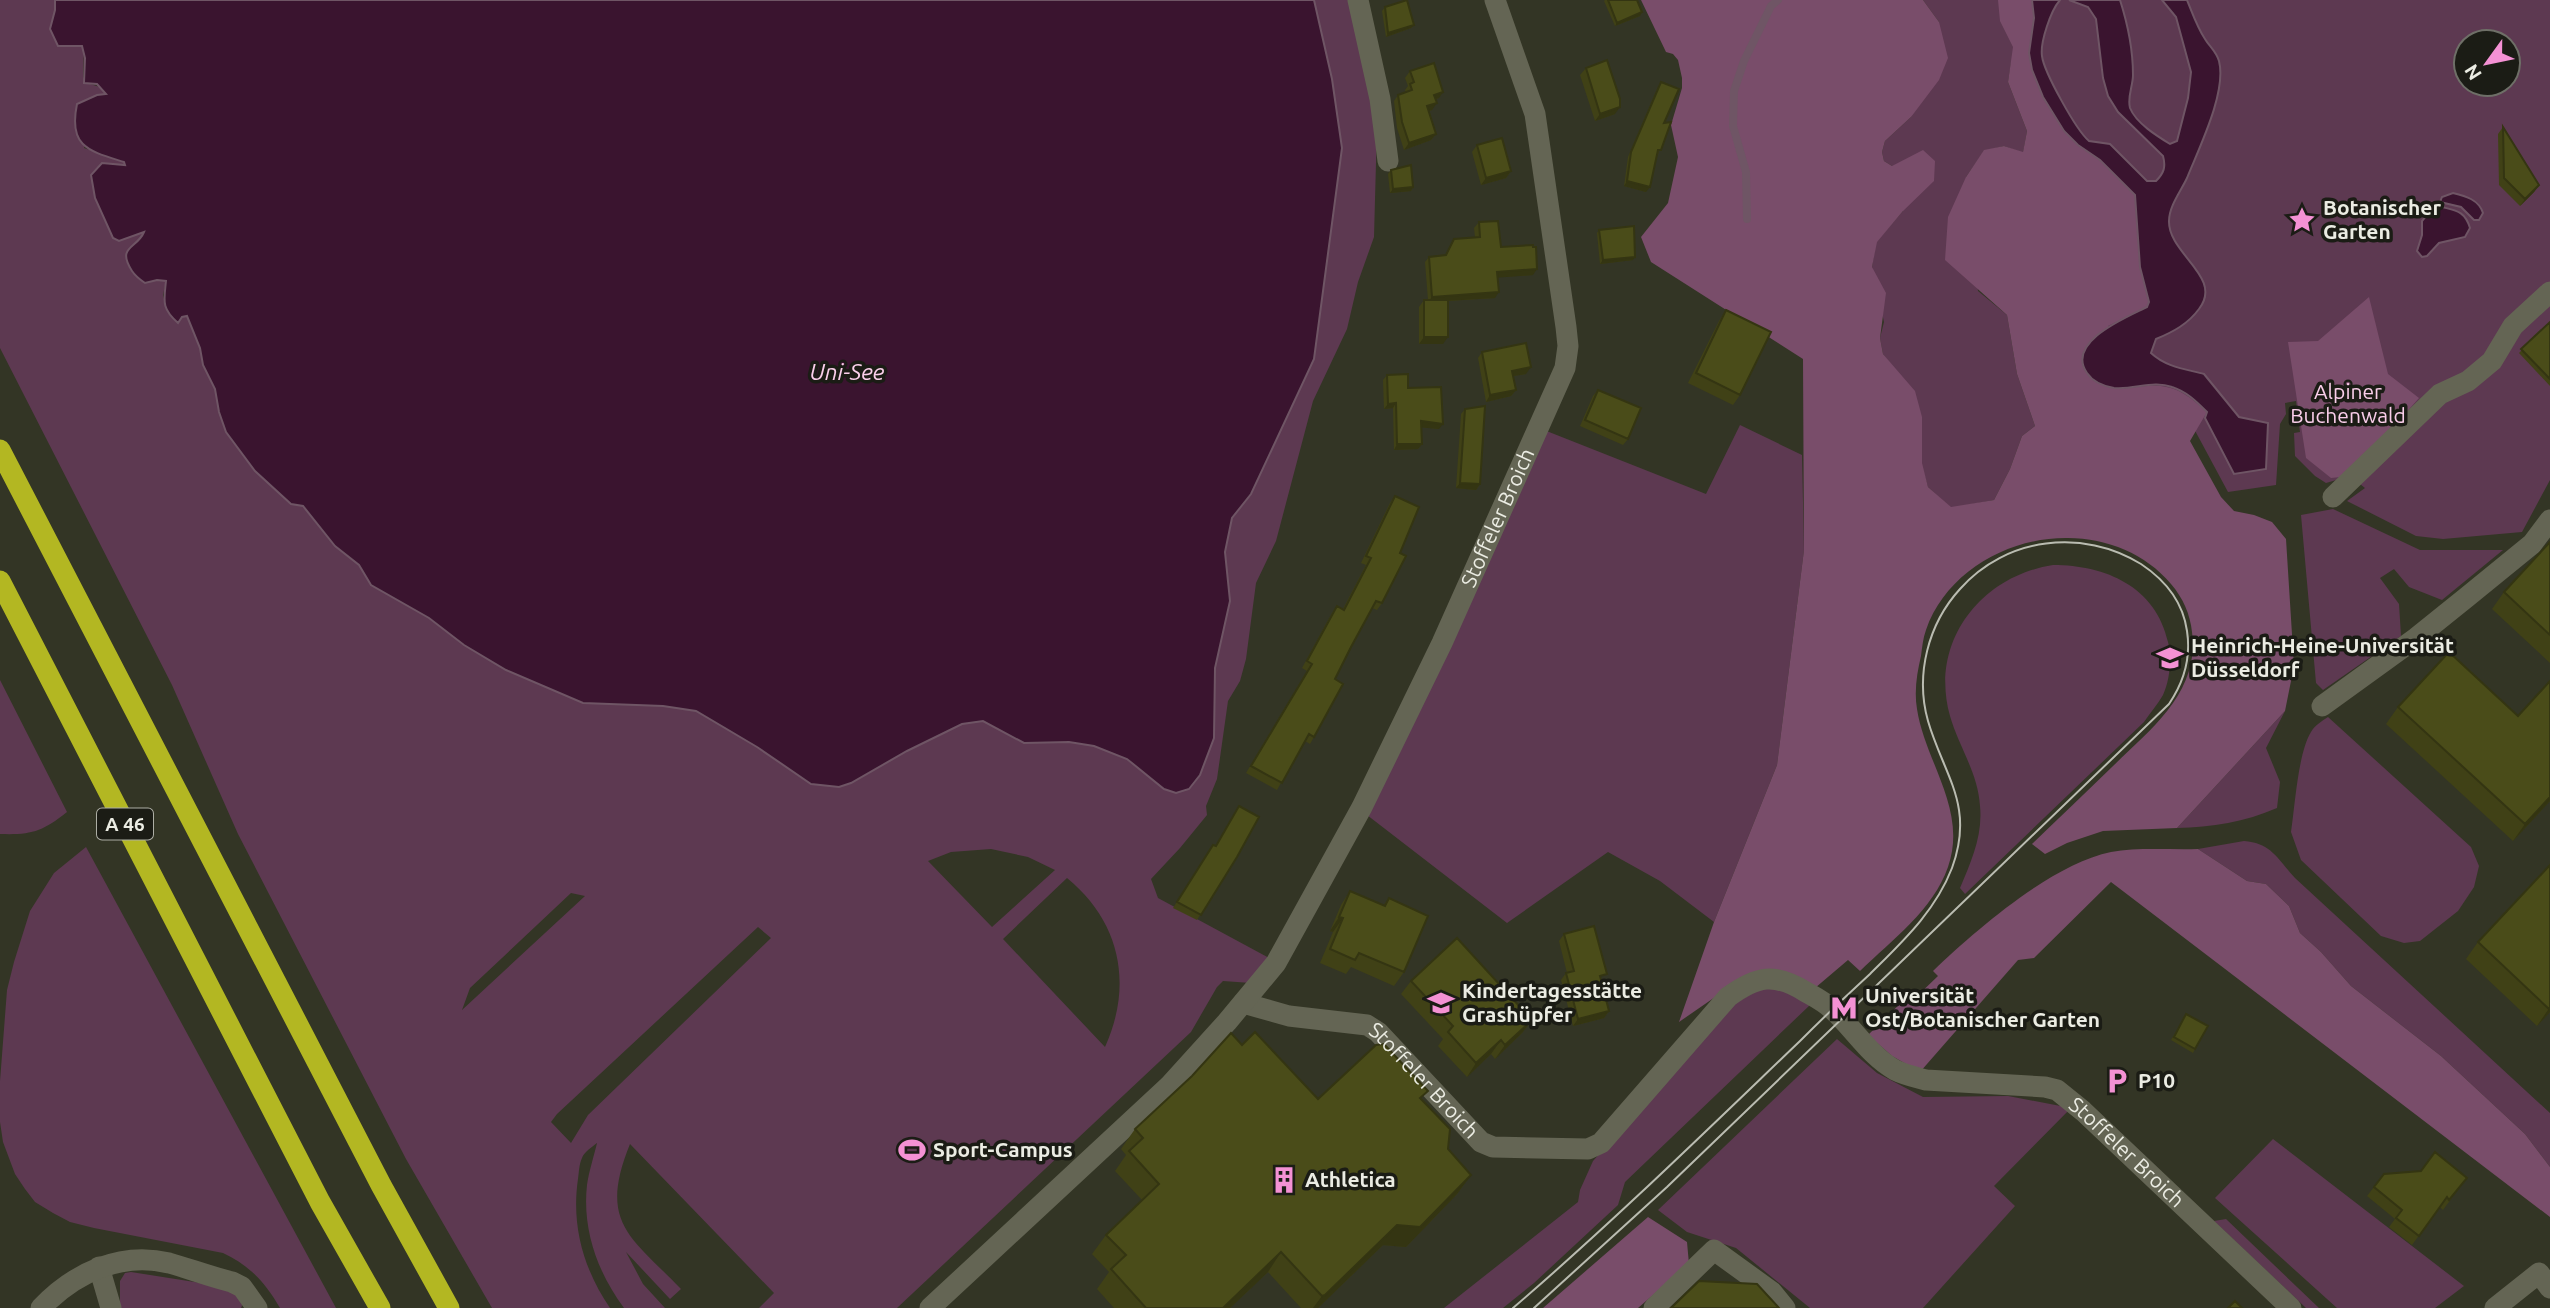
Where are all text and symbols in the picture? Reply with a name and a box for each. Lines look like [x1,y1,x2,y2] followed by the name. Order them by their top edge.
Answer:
[2452,28,2522,98] north arrow
[2460,60,2486,84] text: N
[2323,195,2441,243] place label: Botanischer Garten
[2287,205,2317,235] place icon: Botanischer Garten
[810,359,885,384] water label: Uni-See
[2290,379,2406,427] park label: Alpiner Buchenwald
[1456,444,1539,591] street label: Stoffeler Broich
[2191,633,2454,681] place label: Heinrich-Heine-Universität Düsseldorf
[2155,643,2185,673] school or university icon: Heinrich-Heine-Universität Düsseldorf
[97,808,153,839] road number: A 46
[1462,978,1642,1026] place label: Kindertagesstätte Grashüpfer
[1865,983,2100,1031] place label: Universität Ost/Botanischer Garten
[1426,988,1456,1018] school or university icon: Kindertagesstätte Grashüpfer
[1829,993,1859,1023] metro station icon: Universität Ost/Botanischer Garten
[1365,1017,1484,1143] street label: Stoffeler Broich
[2102,1066,2132,1096] parking icon: P10
[2138,1068,2175,1092] place label: P10
[2065,1092,2190,1212] street label: Stoffeler Broich
[897,1135,927,1165] sports icon: Sport-Campus
[933,1137,1073,1161] place label: Sport-Campus
[1269,1165,1299,1195] building icon: Athletica
[1305,1167,1396,1191] place label: Athletica

